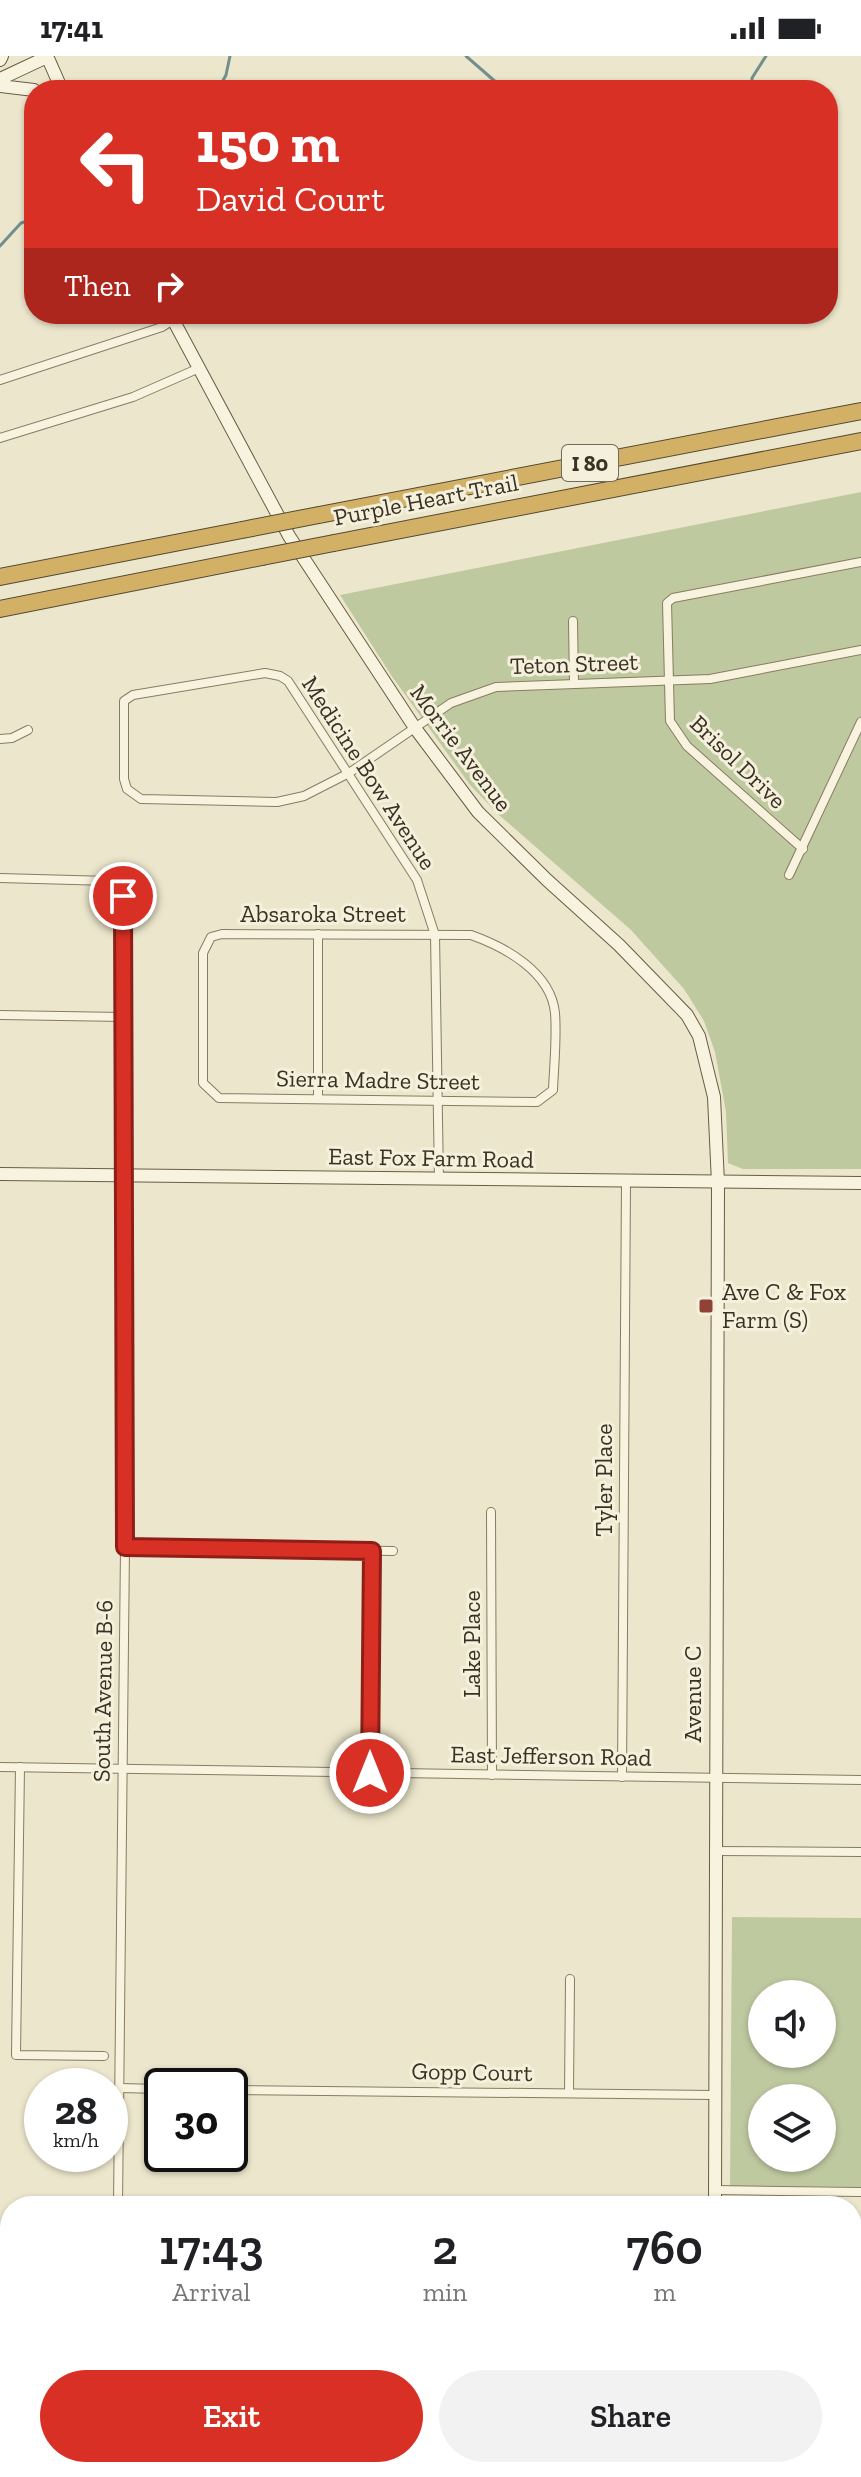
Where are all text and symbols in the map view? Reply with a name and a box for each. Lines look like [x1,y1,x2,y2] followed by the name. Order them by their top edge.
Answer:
[40,10,103,46] text: 17:41
[196,109,340,176] text: 150 m
[64,112,168,216] icon: left
[196,177,385,220] text: David Court
[147,264,191,308] icon: right
[64,268,131,304] text: Then
[562,445,618,481] road number: I 80
[331,467,521,532] street label: Purple Heart Trail
[509,647,639,680] street label: Teton Street
[296,670,443,875] street label: Medicine Bow Avenue
[404,678,519,817] street label: Morrie Avenue
[684,709,792,815] street label: Brisol Drive
[89,862,157,930] pin
[101,874,145,918] icon: arrive
[240,899,406,928] street label: Absaroka Street
[276,1063,480,1096] street label: Sierra Madre Street
[328,1141,534,1174] street label: East Fox Farm Road
[722,1277,846,1334] place label: Ave C & Fox Farm (S)
[697,1297,715,1315] marker: Ave C & Fox Farm (S)
[589,1423,618,1537] street label: Tyler Place
[457,1590,486,1698] street label: Lake Place
[86,1600,119,1782] street label: South Avenue B-6
[678,1646,707,1742] street label: Avenue C
[328,1731,412,1815] position arrow
[450,1739,652,1772] street label: East Jefferson Road
[748,1980,836,2172] map controls
[748,1980,836,2068] button: sound
[411,2056,533,2087] street label: Gopp Court
[144,2068,248,2172] speed limit sign: 30
[748,2084,836,2172] button: layers
[54,2086,98,2134] text: 28
[53,2128,99,2152] text: km/h
[159,2219,264,2276] text: 17:43
[432,2219,458,2276] text: 2
[626,2219,703,2276] text: 760
[172,2276,250,2308] text: Arrival
[423,2276,467,2308] text: min
[653,2276,676,2308] text: m
[40,2370,423,2462] button: Exit
[439,2370,822,2462] button: Share

